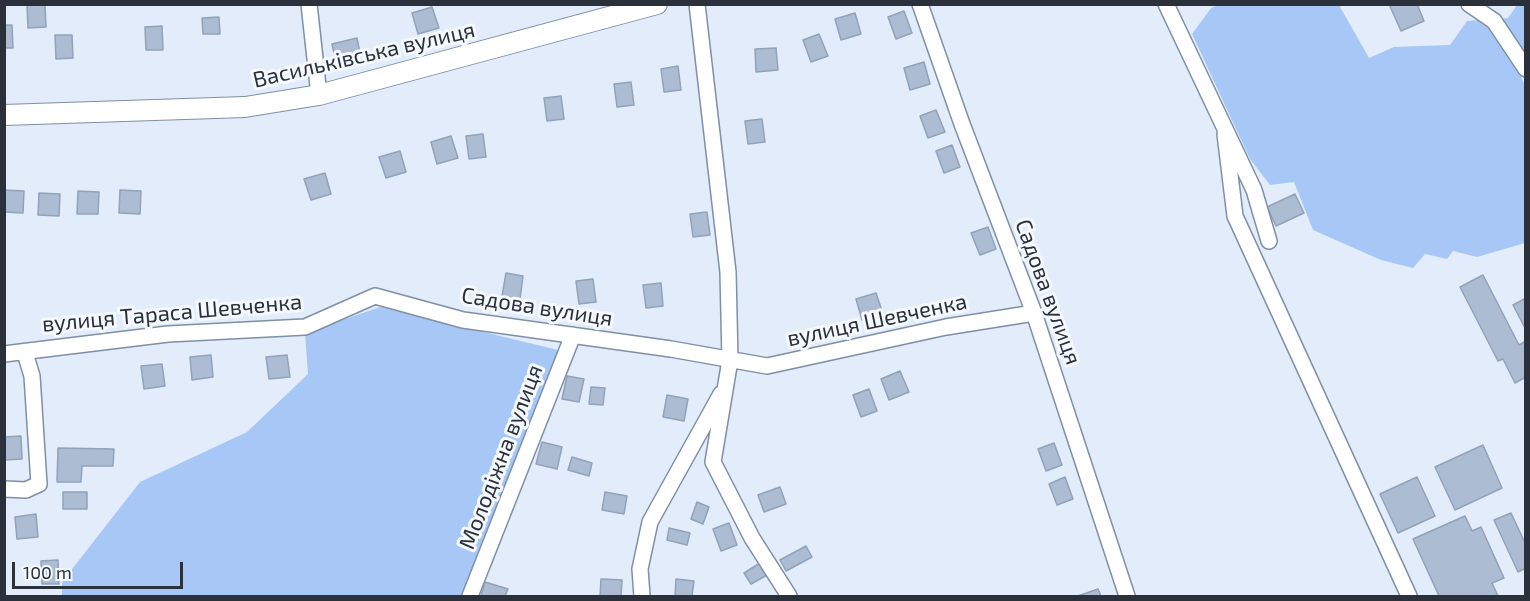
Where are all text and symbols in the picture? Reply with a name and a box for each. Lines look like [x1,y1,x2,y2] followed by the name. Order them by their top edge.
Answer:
[250,17,478,93] street label: Васильківська вулиця
[1009,216,1087,368] street label: Садова вулиця
[460,282,614,332] street label: Садова вулиця
[41,288,303,338] street label: вулиця Тараса Шевченка
[785,288,969,352] street label: вулиця Шевченка
[454,361,548,553] street label: Молодіжна вулиця
[15,550,186,588] scale bar
[23,561,72,583] text: 100 m

